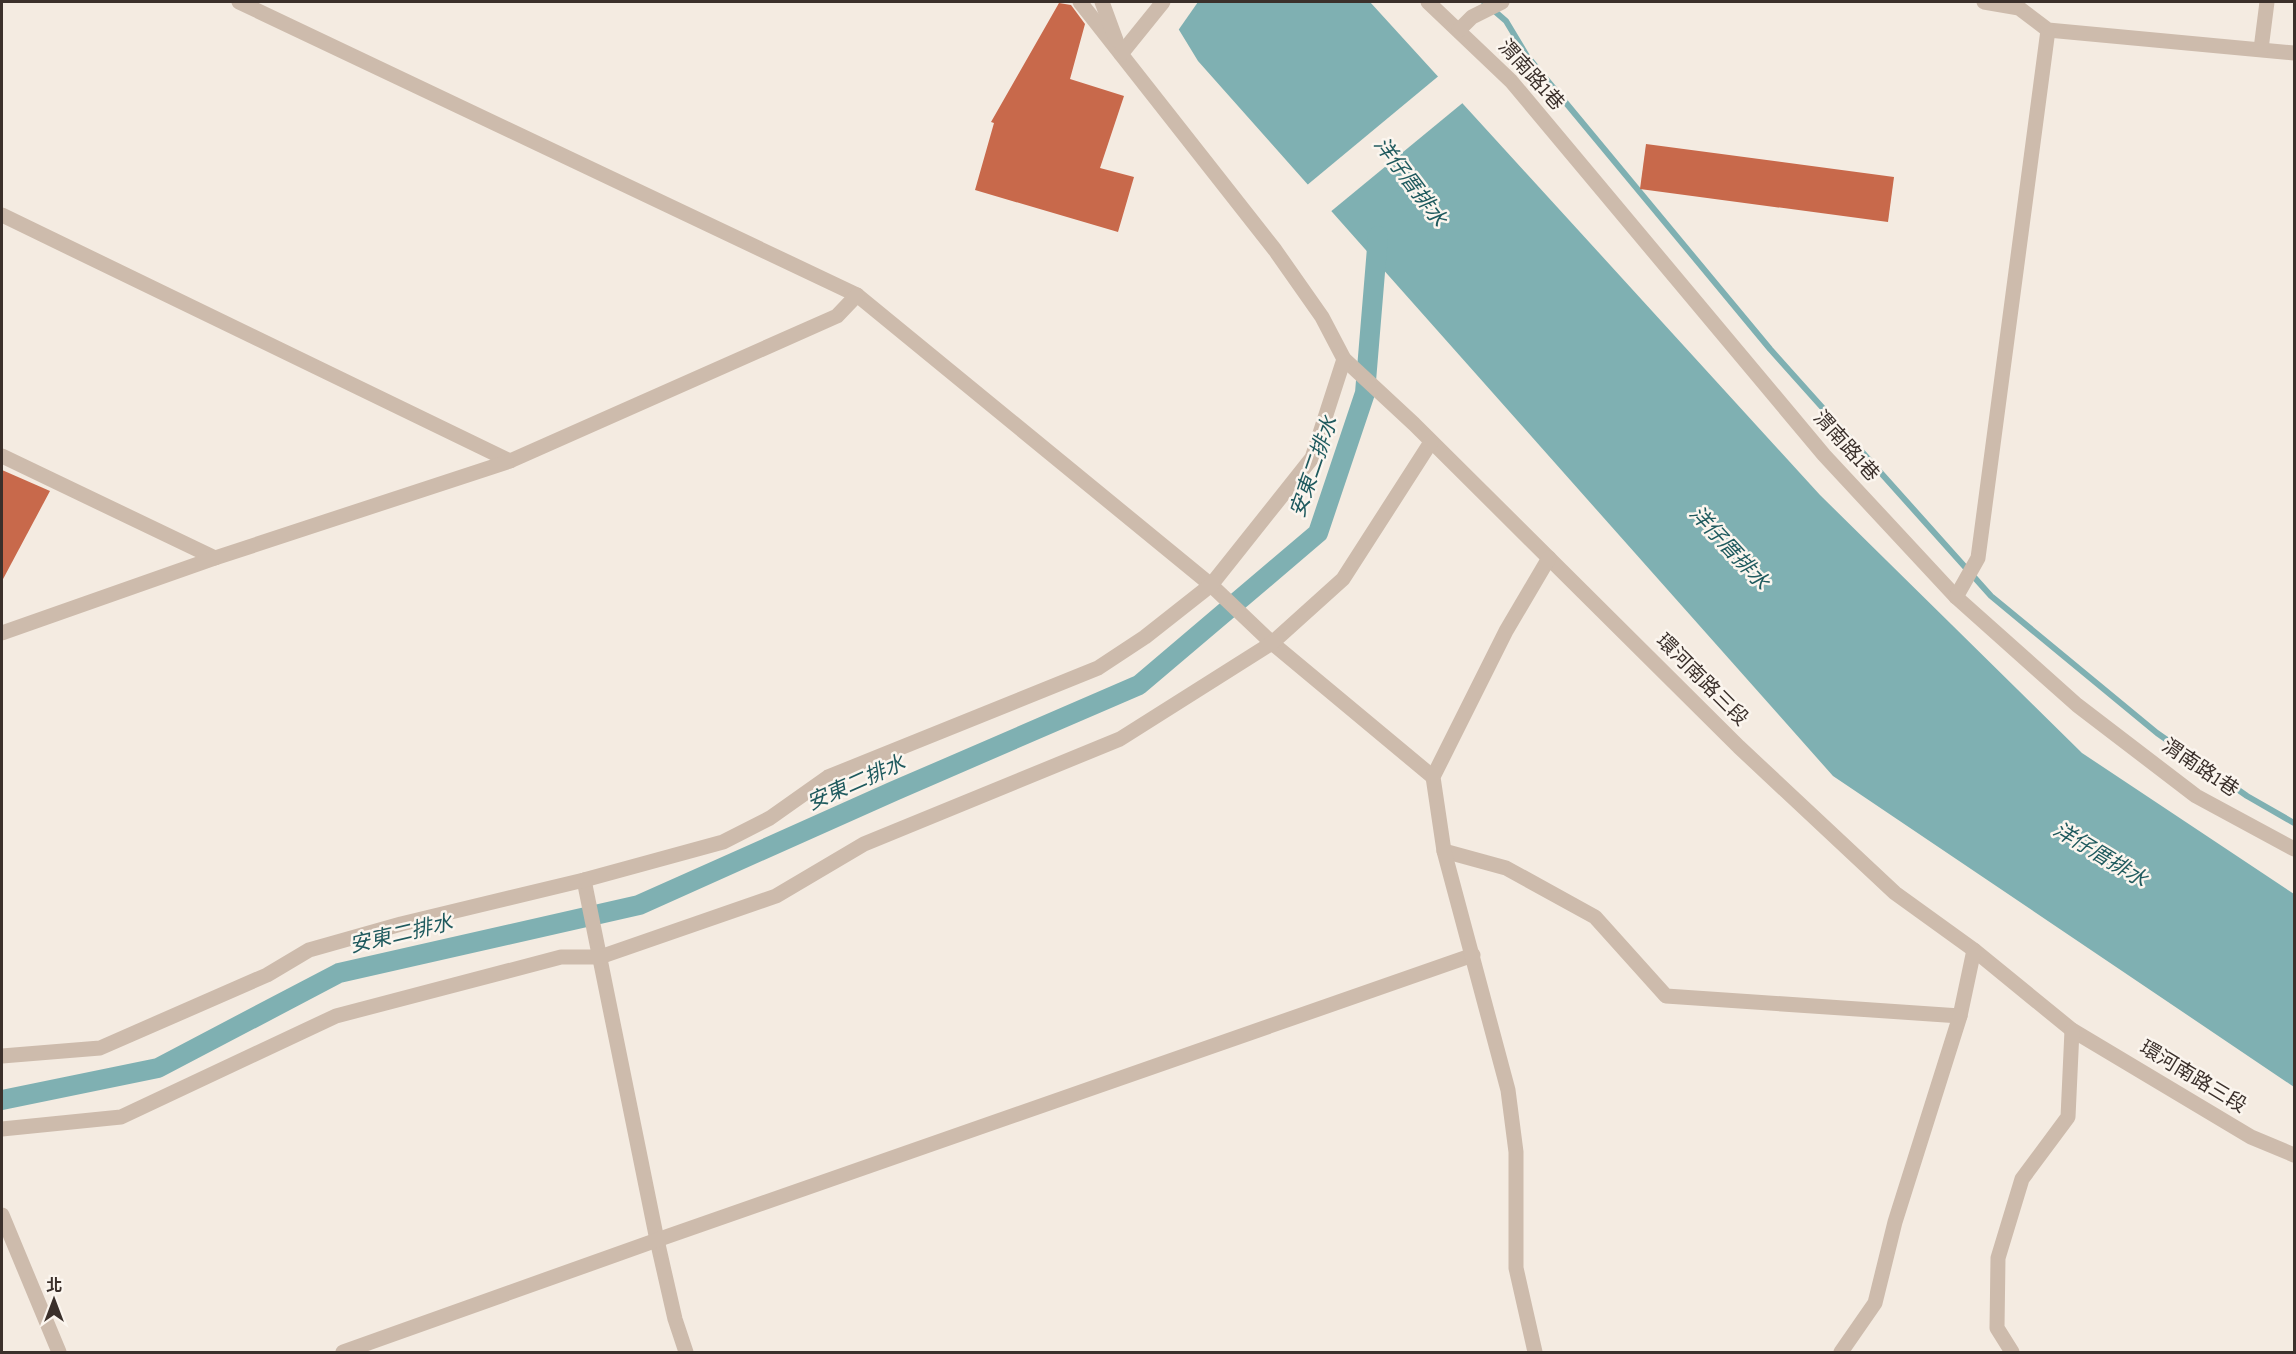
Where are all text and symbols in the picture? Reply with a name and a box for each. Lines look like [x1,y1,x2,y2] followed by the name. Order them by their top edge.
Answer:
[1493,35,1569,115] street label: 渭南路1巷
[1368,133,1452,232] water label: 洋仔厝排水
[1808,406,1884,486] street label: 渭南路1巷
[1285,412,1343,521] water label: 安東二排水
[1684,501,1775,596] water label: 洋仔厝排水
[1651,629,1753,731] street label: 環河南路三段
[2157,734,2243,802] street label: 渭南路1巷
[803,750,910,816] water label: 安東二排水
[2049,817,2152,893] water label: 洋仔厝排水
[347,910,456,958] water label: 安東二排水
[2135,1036,2251,1118] street label: 環河南路三段
[24,1270,84,1330] north arrow
[46,1277,62,1296] text: 北

